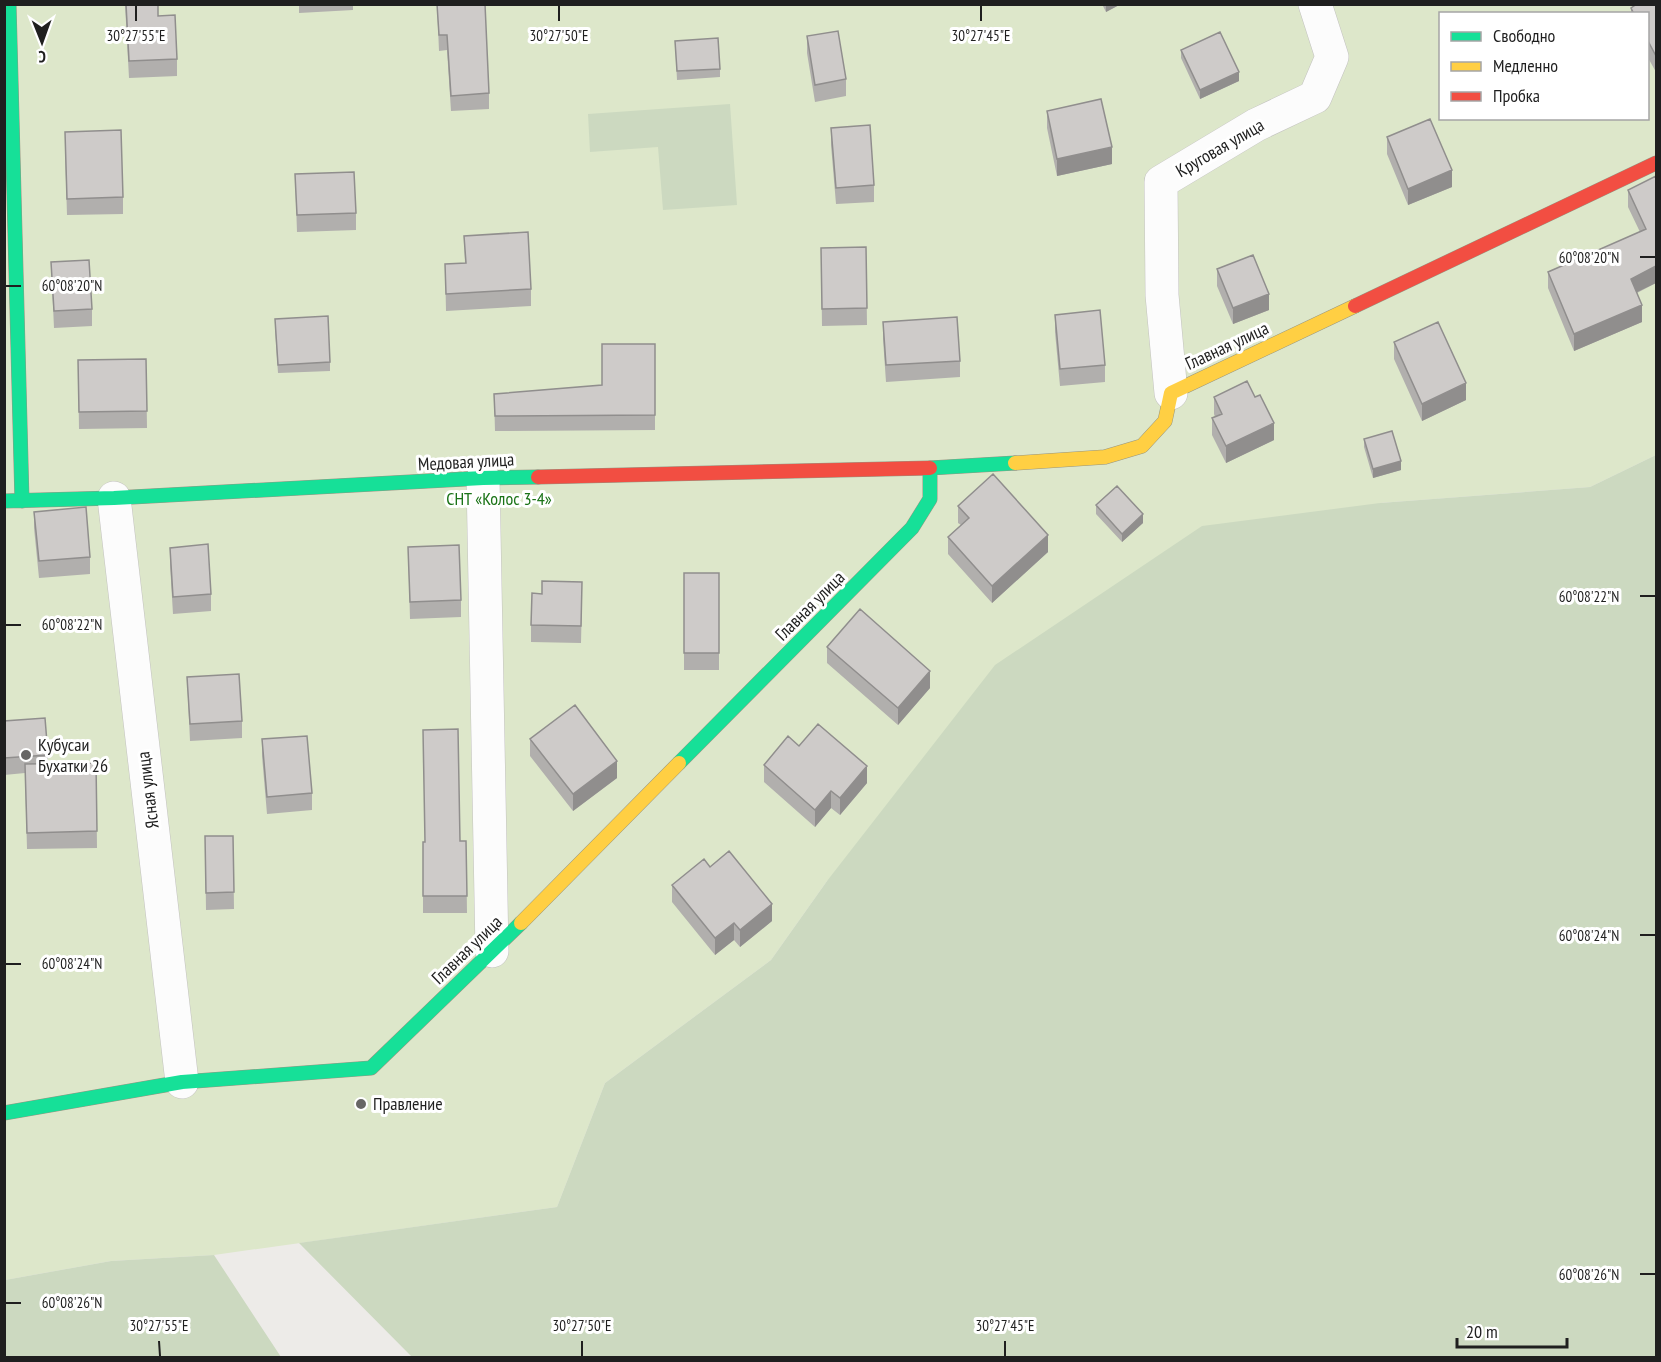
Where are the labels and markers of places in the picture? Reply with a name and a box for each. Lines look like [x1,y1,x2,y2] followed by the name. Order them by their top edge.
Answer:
[38,733,108,777] place label: Кубусаи Бухатки 26
[19,748,33,762] marker: Кубусаи Бухатки 26
[373,1092,443,1115] place label: Правление
[354,1097,368,1111] marker: Правление

